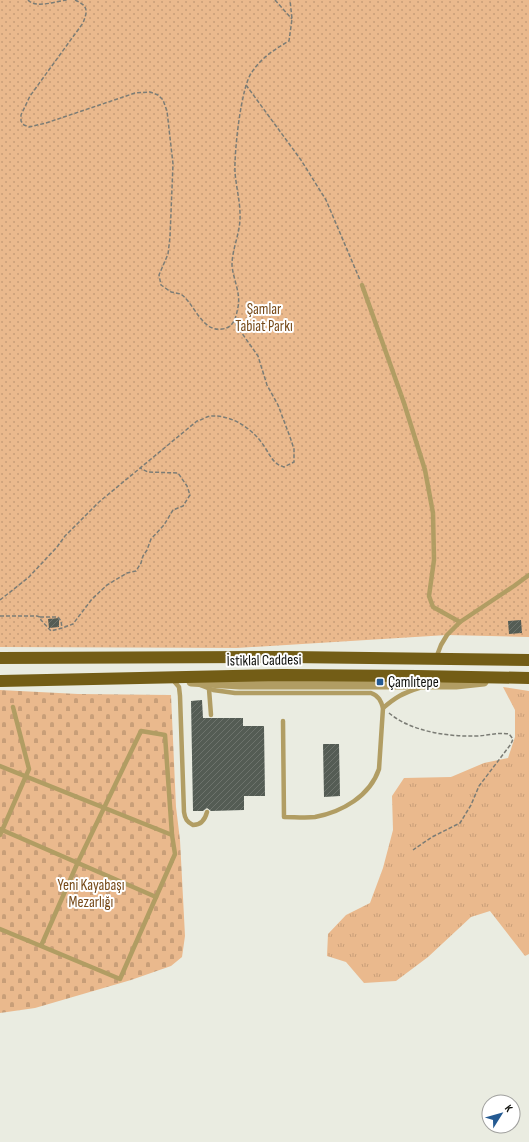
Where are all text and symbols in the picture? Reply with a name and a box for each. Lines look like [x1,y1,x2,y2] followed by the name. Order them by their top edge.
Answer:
[235,300,293,336] park label: Şamlar Tabiat Parkı
[226,650,302,671] street label: İstiklal Caddesi
[388,673,439,692] place label: Çamlıtepe
[375,677,385,687] marker: Çamlıtepe
[58,876,125,912] park label: Yeni Kayabaşı Mezarlığı
[481,1094,521,1134] north arrow
[502,1102,516,1115] text: K

